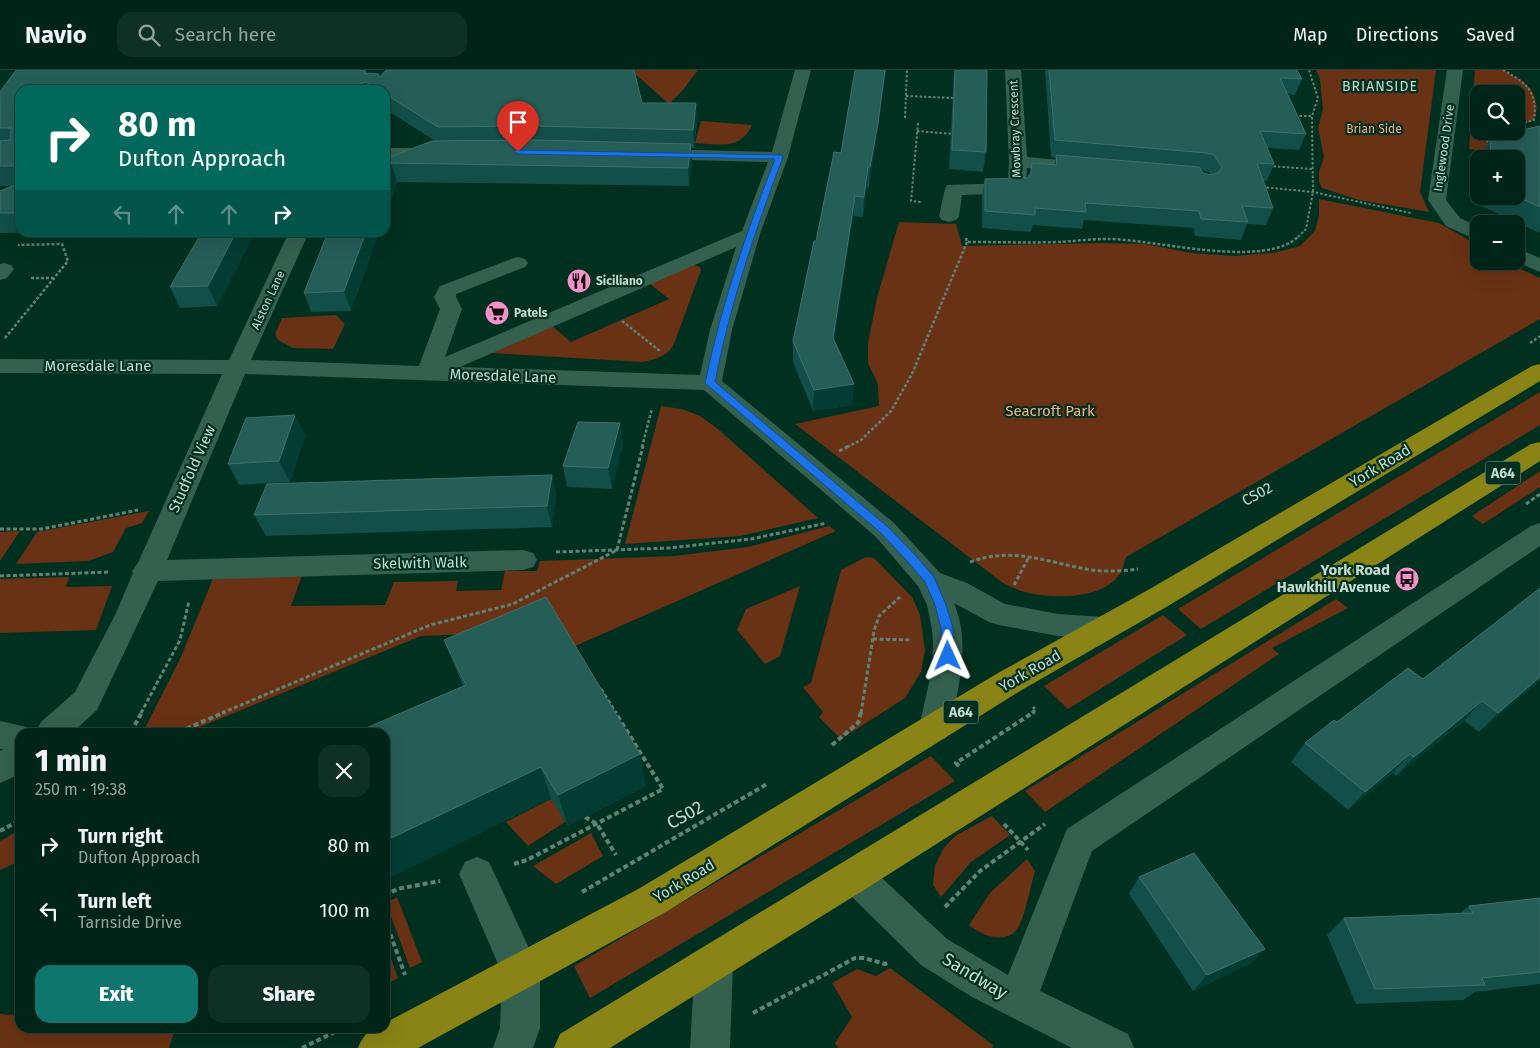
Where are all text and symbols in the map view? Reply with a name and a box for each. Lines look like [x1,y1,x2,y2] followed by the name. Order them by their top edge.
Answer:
[117,12,467,57] search box
[25,21,87,49] text: Navio
[135,21,163,49] icon: search
[175,23,276,46] text: Search here
[1293,24,1328,46] text: Map
[1356,24,1438,46] text: Directions
[1466,24,1515,46] text: Saved
[1342,78,1418,95] district label: BRIANSIDE
[1006,79,1024,178] street label: Mowbray Crescent
[1470,85,1525,270] map controls
[1470,85,1525,140] button: search
[497,101,539,152] pin
[118,103,197,145] text: 80 m
[1431,103,1457,193] street label: Inglewood Drive
[35,105,100,170] icon: right
[504,108,532,136] icon: arrive
[1346,122,1402,136] park label: Brian Side
[118,145,286,172] text: Dufton Approach
[1470,150,1525,205] button: +
[109,200,137,228] icon: left
[162,200,190,228] icon: ahead
[215,200,243,228] icon: ahead
[268,200,296,228] icon: right
[1470,215,1525,270] button: −
[248,268,288,332] street label: Alston Lane
[566,268,592,294] restaurant icon: Siciliano
[596,274,643,288] place label: Siciliano
[484,300,510,326] supermarket icon: Patels
[514,306,548,320] place label: Patels
[45,357,151,375] street label: Moresdale Lane
[449,365,557,387] street label: Moresdale Lane
[1005,402,1095,420] park label: Seacroft Park
[165,422,219,515] street label: Studfold View
[1346,441,1414,491] street label: York Road
[1486,462,1520,484] road number: A64
[1239,478,1275,510] street label: CS02
[373,553,467,573] street label: Skelwith Walk
[1277,561,1390,596] place label: York Road Hawkhill Avenue
[1394,566,1420,592] bus stop icon: York Road Hawkhill Avenue
[921,629,973,681] position arrow
[996,646,1064,696] street label: York Road
[944,700,978,724] road number: A64
[35,743,107,779] text: 1 min
[318,745,370,797] button: close
[35,780,126,799] text: 250 m · 19:38
[663,796,707,834] street label: CS02
[78,825,163,848] text: Turn right
[35,832,63,860] icon: right
[328,834,370,857] text: 80 m
[78,848,200,867] text: Dufton Approach
[650,856,718,906] street label: York Road
[78,890,152,913] text: Turn left
[35,897,63,925] icon: left
[319,899,370,922] text: 100 m
[78,913,182,932] text: Tarnside Drive
[938,948,1012,1004] street label: Sandway
[35,965,198,1023] button: Exit
[208,965,370,1023] button: Share

